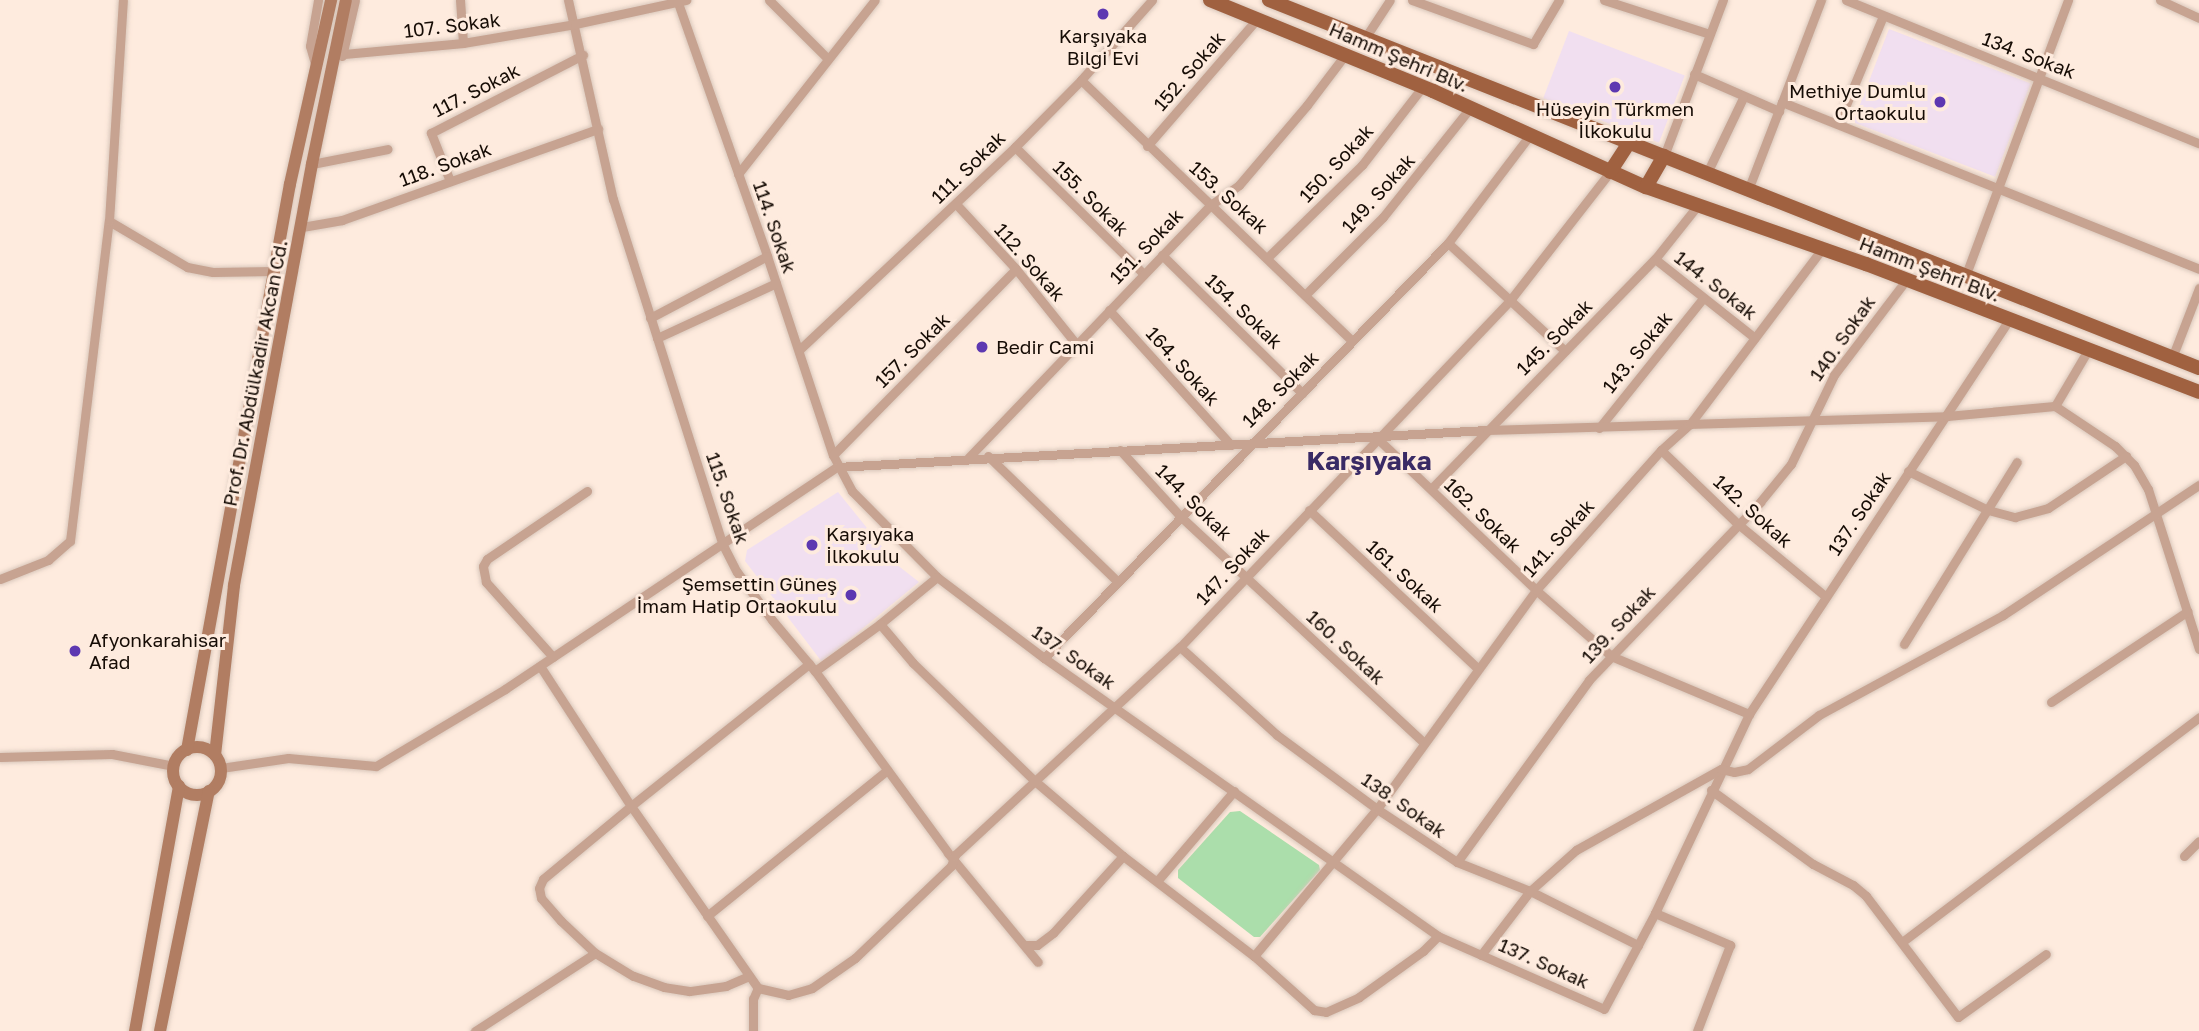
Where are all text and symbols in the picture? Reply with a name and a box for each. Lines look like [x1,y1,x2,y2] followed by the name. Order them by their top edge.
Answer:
[1095,6,1111,22] marker: Karşıyaka Bilgi Evi
[402,8,502,42] street label: 107. Sokak
[1326,17,1472,97] street label: Hamm Şehri Blv.
[1059,25,1147,69] place label: Karşıyaka Bilgi Evi
[1148,27,1230,115] street label: 152. Sokak
[1979,27,2079,83] street label: 134. Sokak
[429,58,523,122] street label: 117. Sokak
[1607,79,1623,95] marker: Hüseyin Türkmen İlkokulu
[1789,80,1926,124] place label: Methiye Dumlu Ortaokulu
[1932,94,1948,110] marker: Methiye Dumlu Ortaokulu
[1536,98,1694,142] place label: Hüseyin Türkmen İlkokulu
[1294,119,1378,207] street label: 150. Sokak
[926,126,1010,208] street label: 111. Sokak
[396,137,494,191] street label: 118. Sokak
[1337,149,1419,237] street label: 149. Sokak
[1049,156,1133,240] street label: 155. Sokak
[1185,156,1273,238] street label: 153. Sokak
[749,178,801,276] street label: 114. Sokak
[1105,204,1187,288] street label: 151. Sokak
[990,218,1070,306] street label: 112. Sokak
[1856,232,2004,306] street label: Hamm Şehri Blv.
[218,238,292,508] street label: Prof. Dr. Abdülkadir Akcan Cd.
[1670,246,1762,324] street label: 144. Sokak
[1201,269,1287,353] street label: 154. Sokak
[1804,291,1880,385] street label: 140. Sokak
[1511,294,1597,380] street label: 145. Sokak
[1597,307,1677,397] street label: 143. Sokak
[870,308,954,392] street label: 157. Sokak
[1142,322,1224,410] street label: 164. Sokak
[996,336,1094,358] place label: Bedir Cami
[974,339,990,355] marker: Bedir Cami
[1237,346,1323,432] street label: 148. Sokak
[1306,445,1432,477] district label: Karşıyaka
[702,449,754,547] street label: 115. Sokak
[1151,459,1237,545] street label: 144. Sokak
[1823,467,1895,559] street label: 137. Sokak
[1709,470,1797,552] street label: 142. Sokak
[1440,473,1526,557] street label: 162. Sokak
[1517,495,1599,581] street label: 141. Sokak
[826,523,914,567] place label: Karşıyaka İlkokulu
[1191,523,1273,609] street label: 147. Sokak
[1362,535,1448,617] street label: 161. Sokak
[804,537,820,553] marker: Karşıyaka İlkokulu
[636,573,837,617] place label: Şemsettin Güneş İmam Hatip Ortaokulu
[1576,580,1660,668] street label: 139. Sokak
[843,587,859,603] marker: Şemsettin Güneş İmam Hatip Ortaokulu
[1302,605,1390,689] street label: 160. Sokak
[1028,620,1120,694] street label: 137. Sokak
[89,629,226,673] place label: Afyonkarahisar Afad
[67,643,83,659] marker: Afyonkarahisar Afad
[1357,768,1451,842] street label: 138. Sokak
[1495,933,1593,993] street label: 137. Sokak

